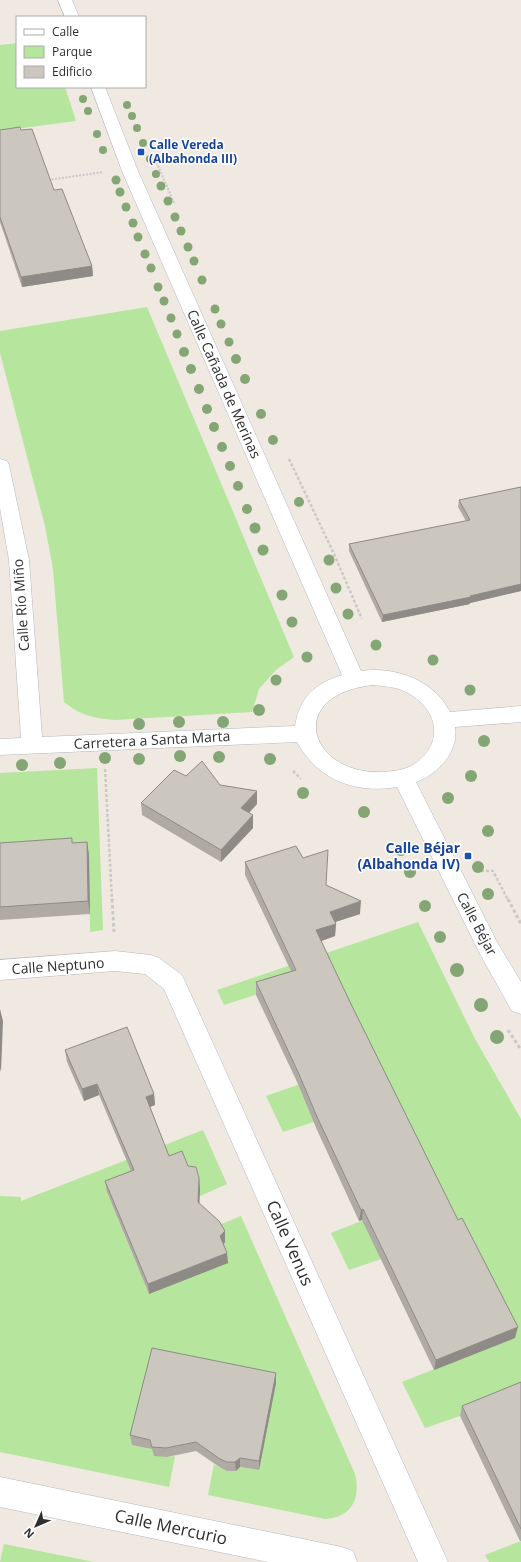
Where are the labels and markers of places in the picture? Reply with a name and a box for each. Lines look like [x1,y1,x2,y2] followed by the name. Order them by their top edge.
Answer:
[149,136,237,167] place label: Calle Vereda (Albahonda III)
[136,147,146,157] marker: Calle Vereda (Albahonda III)
[358,838,461,873] place label: Calle Béjar (Albahonda IV)
[463,851,473,861] marker: Calle Béjar (Albahonda IV)

